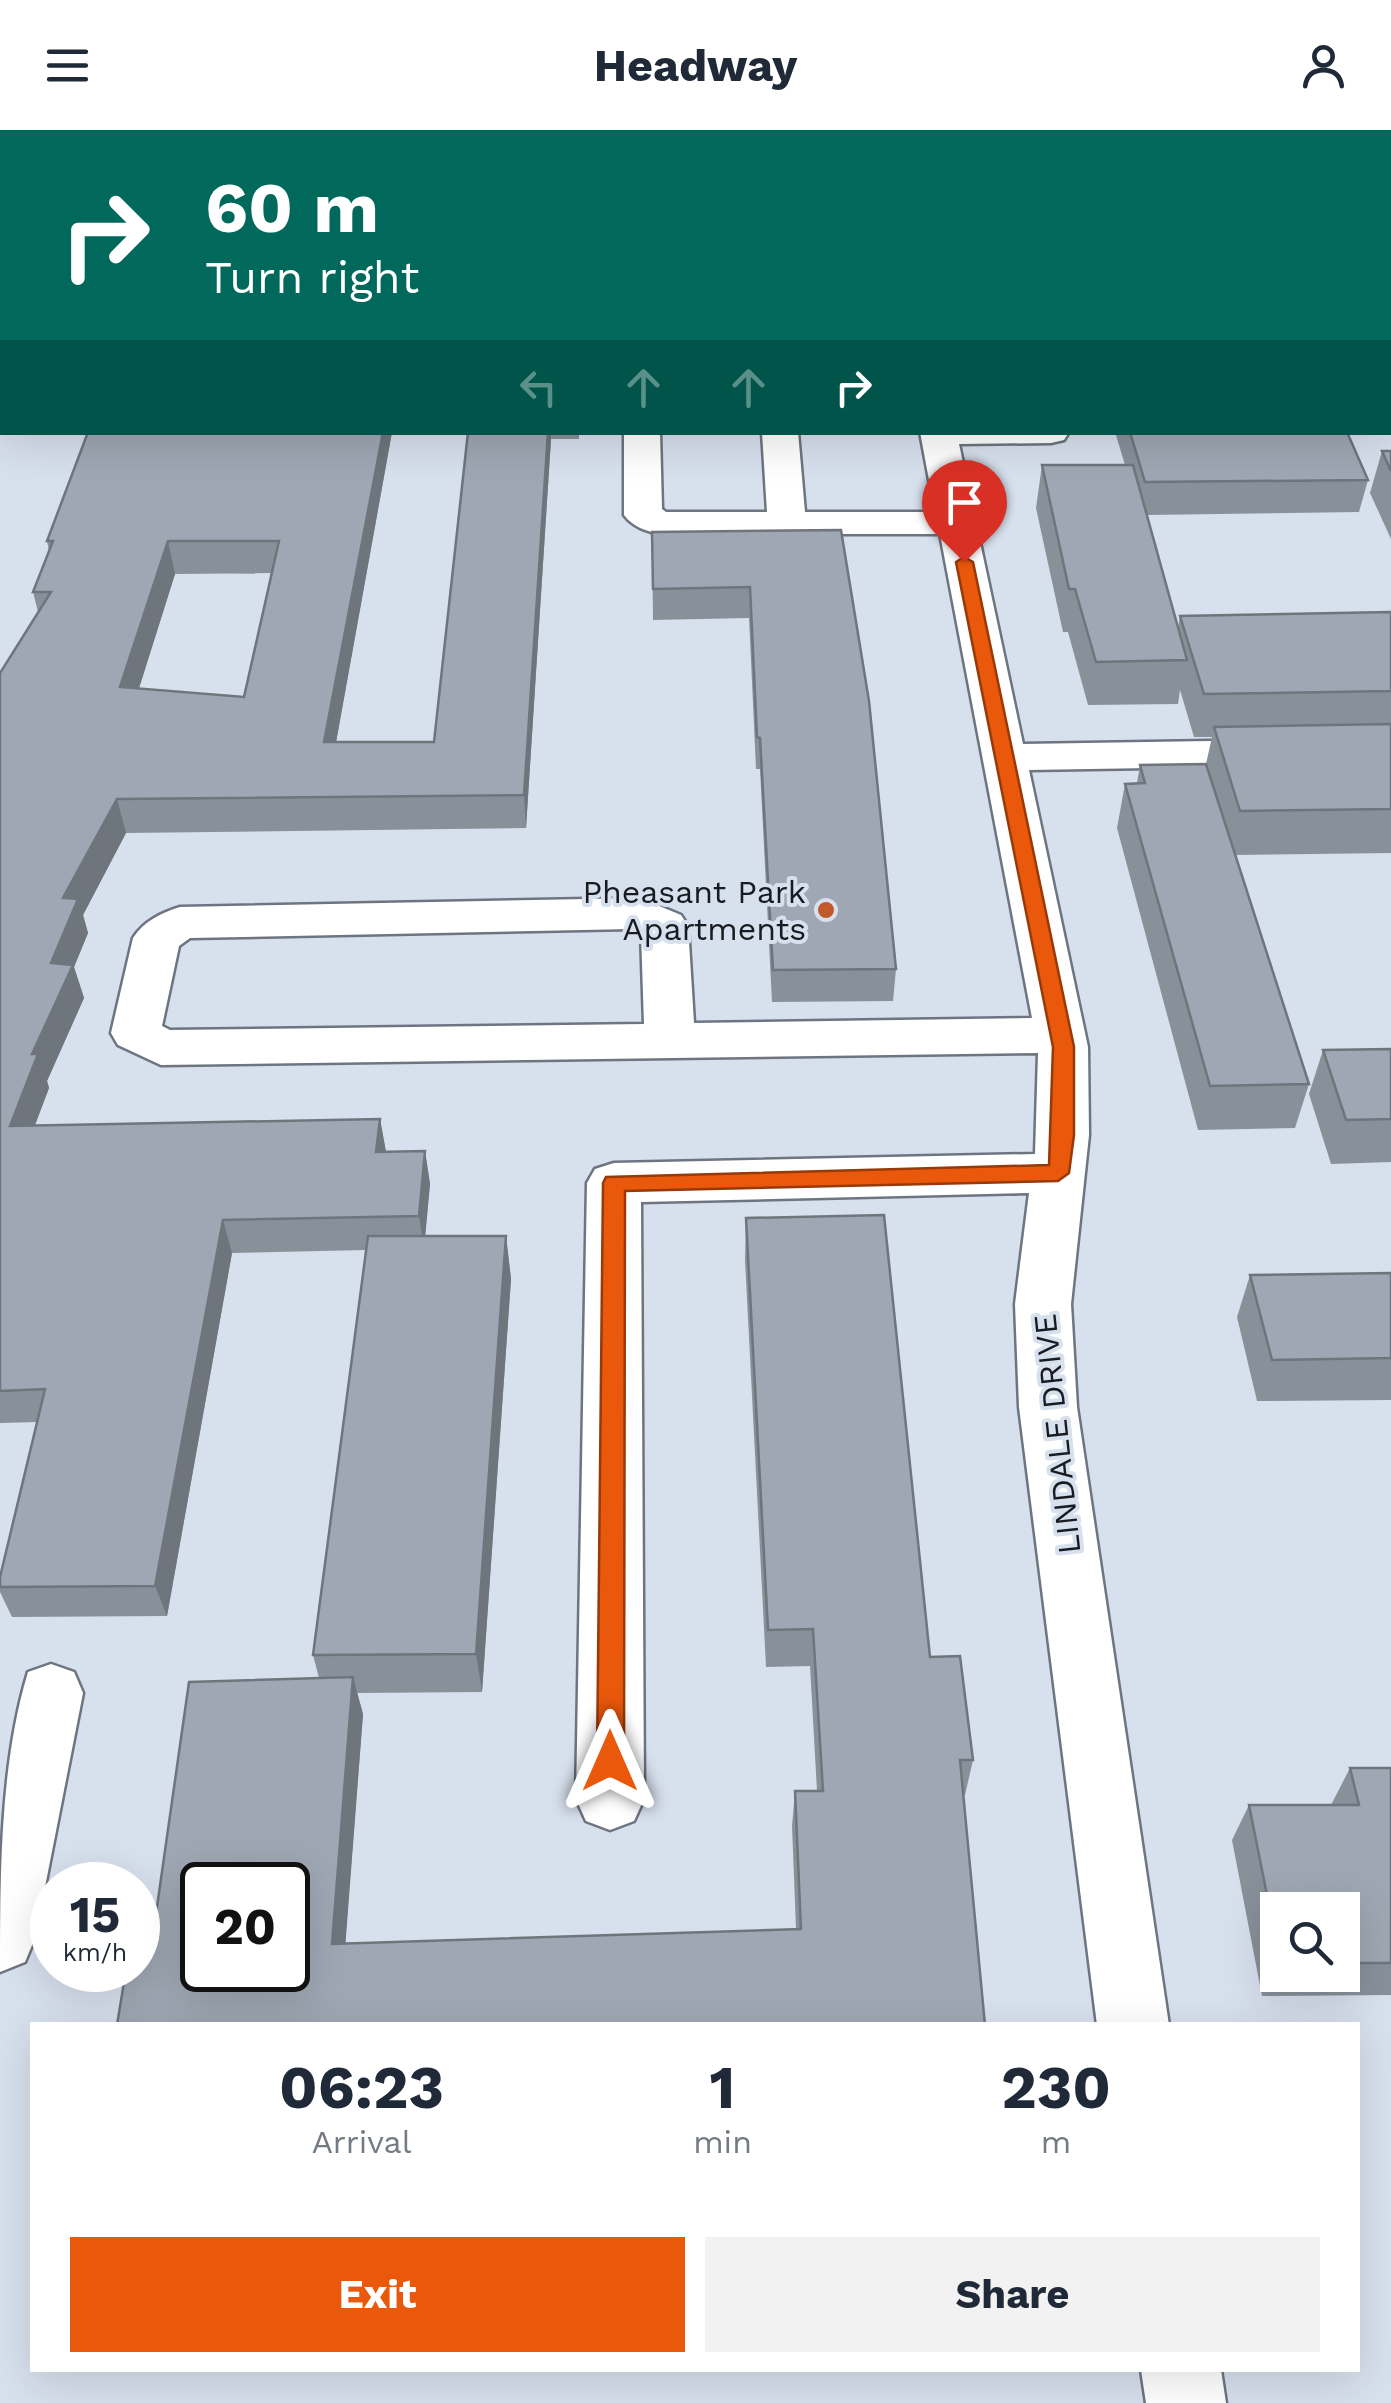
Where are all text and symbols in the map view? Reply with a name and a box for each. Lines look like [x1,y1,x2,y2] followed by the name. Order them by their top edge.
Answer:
[40,38,95,93] icon: menu
[1296,38,1351,93] icon: person
[594,39,797,92] text: Headway
[205,167,379,249] text: 60 m
[40,170,170,300] icon: right
[205,251,419,304] text: Turn right
[511,360,566,415] icon: left
[616,360,671,415] icon: ahead
[721,360,776,415] icon: ahead
[826,360,881,415] icon: right
[922,460,1007,563] pin
[937,475,992,530] icon: arrive
[582,873,806,948] place label: Pheasant Park Apartments
[815,899,837,921] marker: Pheasant Park Apartments
[1026,1312,1088,1556] street label: LINDALE DRIVE
[558,1709,662,1813] position arrow
[180,1862,310,1992] speed limit sign: 20
[70,1885,120,1944] text: 15
[1260,1892,1360,1992] map controls
[1260,1892,1360,1992] button: search
[63,1938,127,1967] text: km/h
[279,2052,444,2123] text: 06:23
[710,2052,735,2123] text: 1
[1001,2052,1111,2123] text: 230
[312,2123,412,2161] text: Arrival
[693,2123,752,2161] text: min
[1041,2123,1071,2161] text: m
[70,2237,685,2352] button: Exit
[705,2237,1320,2352] button: Share

